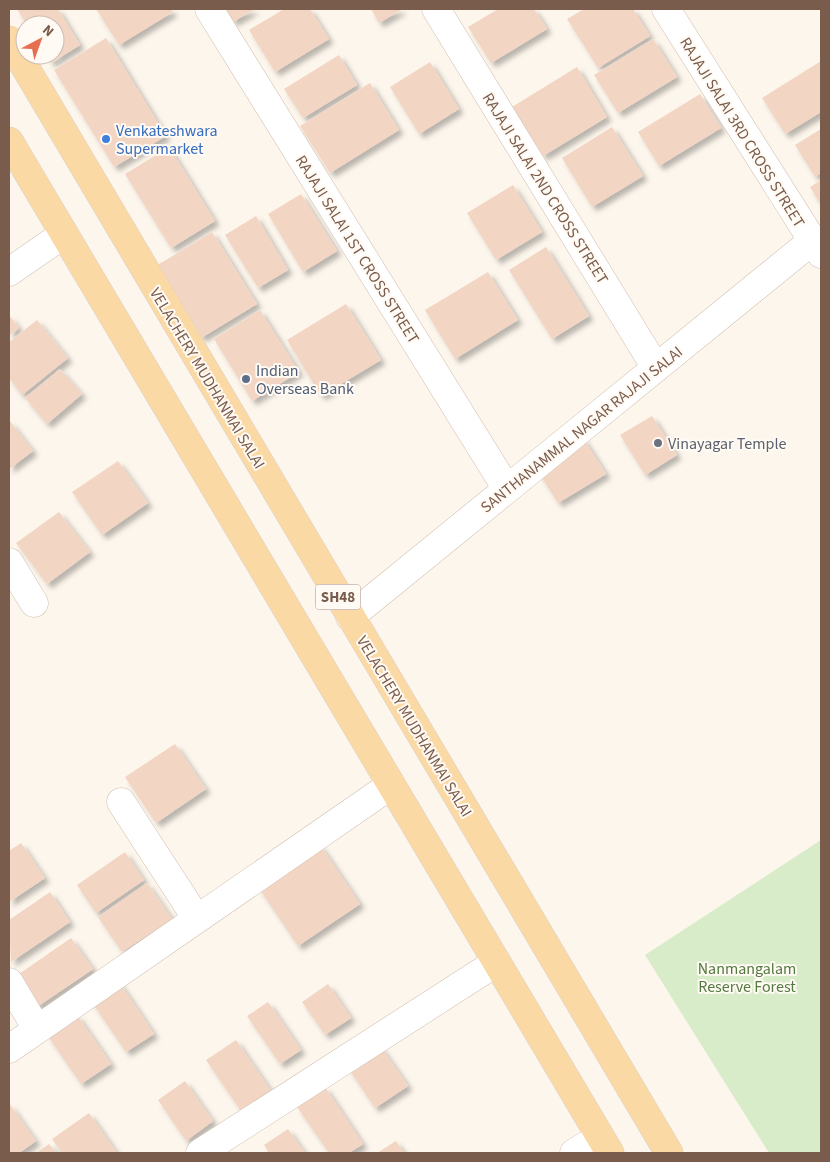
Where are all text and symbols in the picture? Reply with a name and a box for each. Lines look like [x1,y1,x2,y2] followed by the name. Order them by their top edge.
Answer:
[15,15,65,65] north arrow
[38,20,58,42] text: N
[674,33,810,232] street label: RAJAJI SALAI 3RD CROSS STREET
[477,89,614,289] street label: RAJAJI SALAI 2ND CROSS STREET
[116,120,217,160] place label: Venkateshwara Supermarket
[100,133,112,145] marker: Venkateshwara Supermarket
[290,151,425,348] street label: RAJAJI SALAI 1ST CROSS STREET
[144,284,270,473] street label: VELACHERY MUDHANMAI SALAI
[476,341,687,518] street label: SANTHANAMMAL NAGAR RAJAJI SALAI
[256,360,354,400] place label: Indian Overseas Bank
[240,373,252,385] marker: Indian Overseas Bank
[668,433,787,455] place label: Vinayagar Temple
[652,437,664,449] marker: Vinayagar Temple
[316,584,360,610] road number: SH48
[351,632,477,821] street label: VELACHERY MUDHANMAI SALAI
[698,958,796,998] park label: Nanmangalam Reserve Forest

